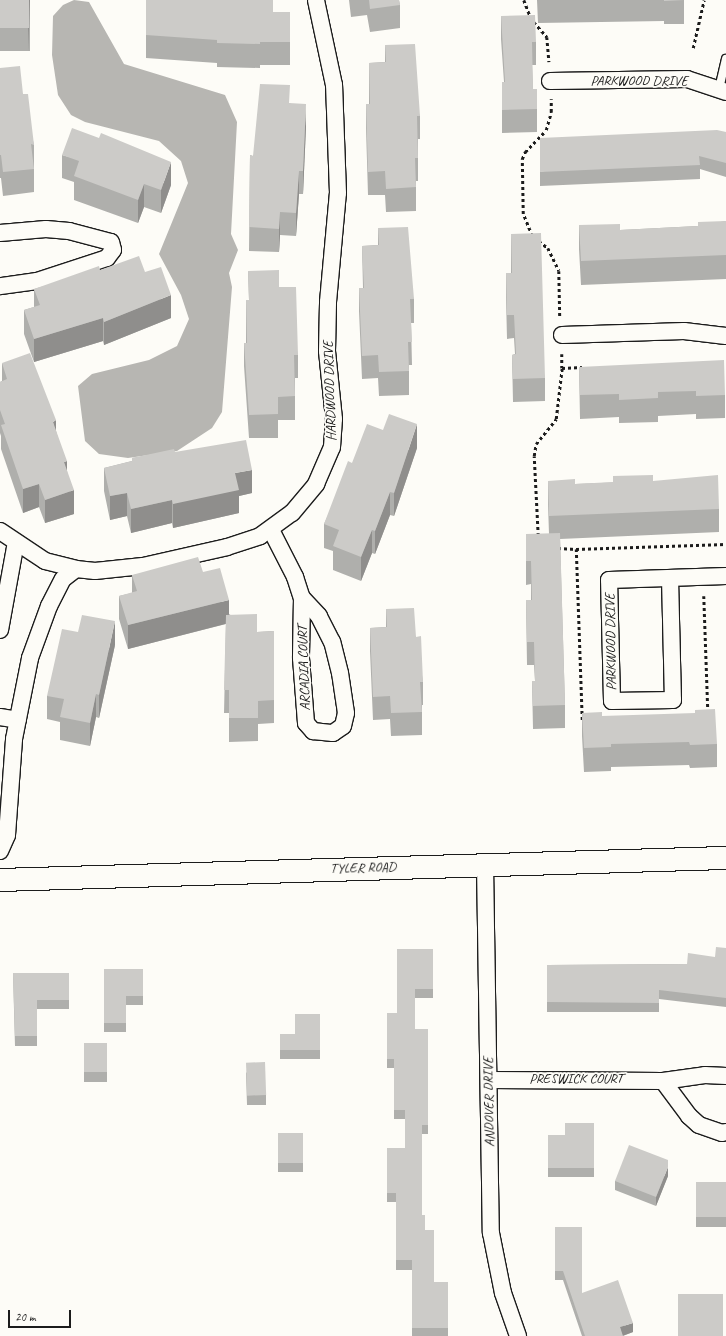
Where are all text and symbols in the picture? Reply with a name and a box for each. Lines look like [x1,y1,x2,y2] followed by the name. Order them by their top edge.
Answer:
[590,73,688,89] street label: PARKWOOD DRIVE
[320,341,340,441] street label: HARDWOOD DRIVE
[602,593,620,691] street label: PARKWOOD DRIVE
[294,625,314,711] street label: ARCADIA COURT
[329,858,397,878] street label: TYLER ROAD
[480,1057,498,1147] street label: ANDOVER DRIVE
[529,1071,623,1087] street label: PRESWICK COURT
[10,1302,73,1328] scale bar
[15,1309,35,1325] text: 20 m

